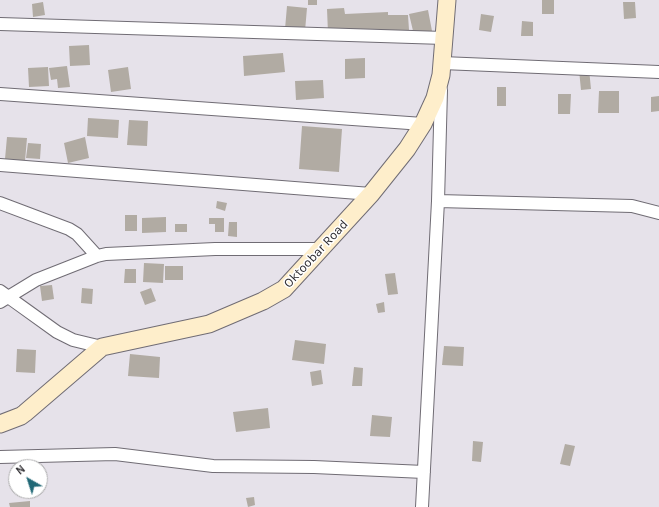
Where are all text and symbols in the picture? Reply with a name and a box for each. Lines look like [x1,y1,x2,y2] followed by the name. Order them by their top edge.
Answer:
[280,217,352,291] street label: Oktoobar Road
[8,459,48,499] north arrow
[14,463,28,478] text: N

